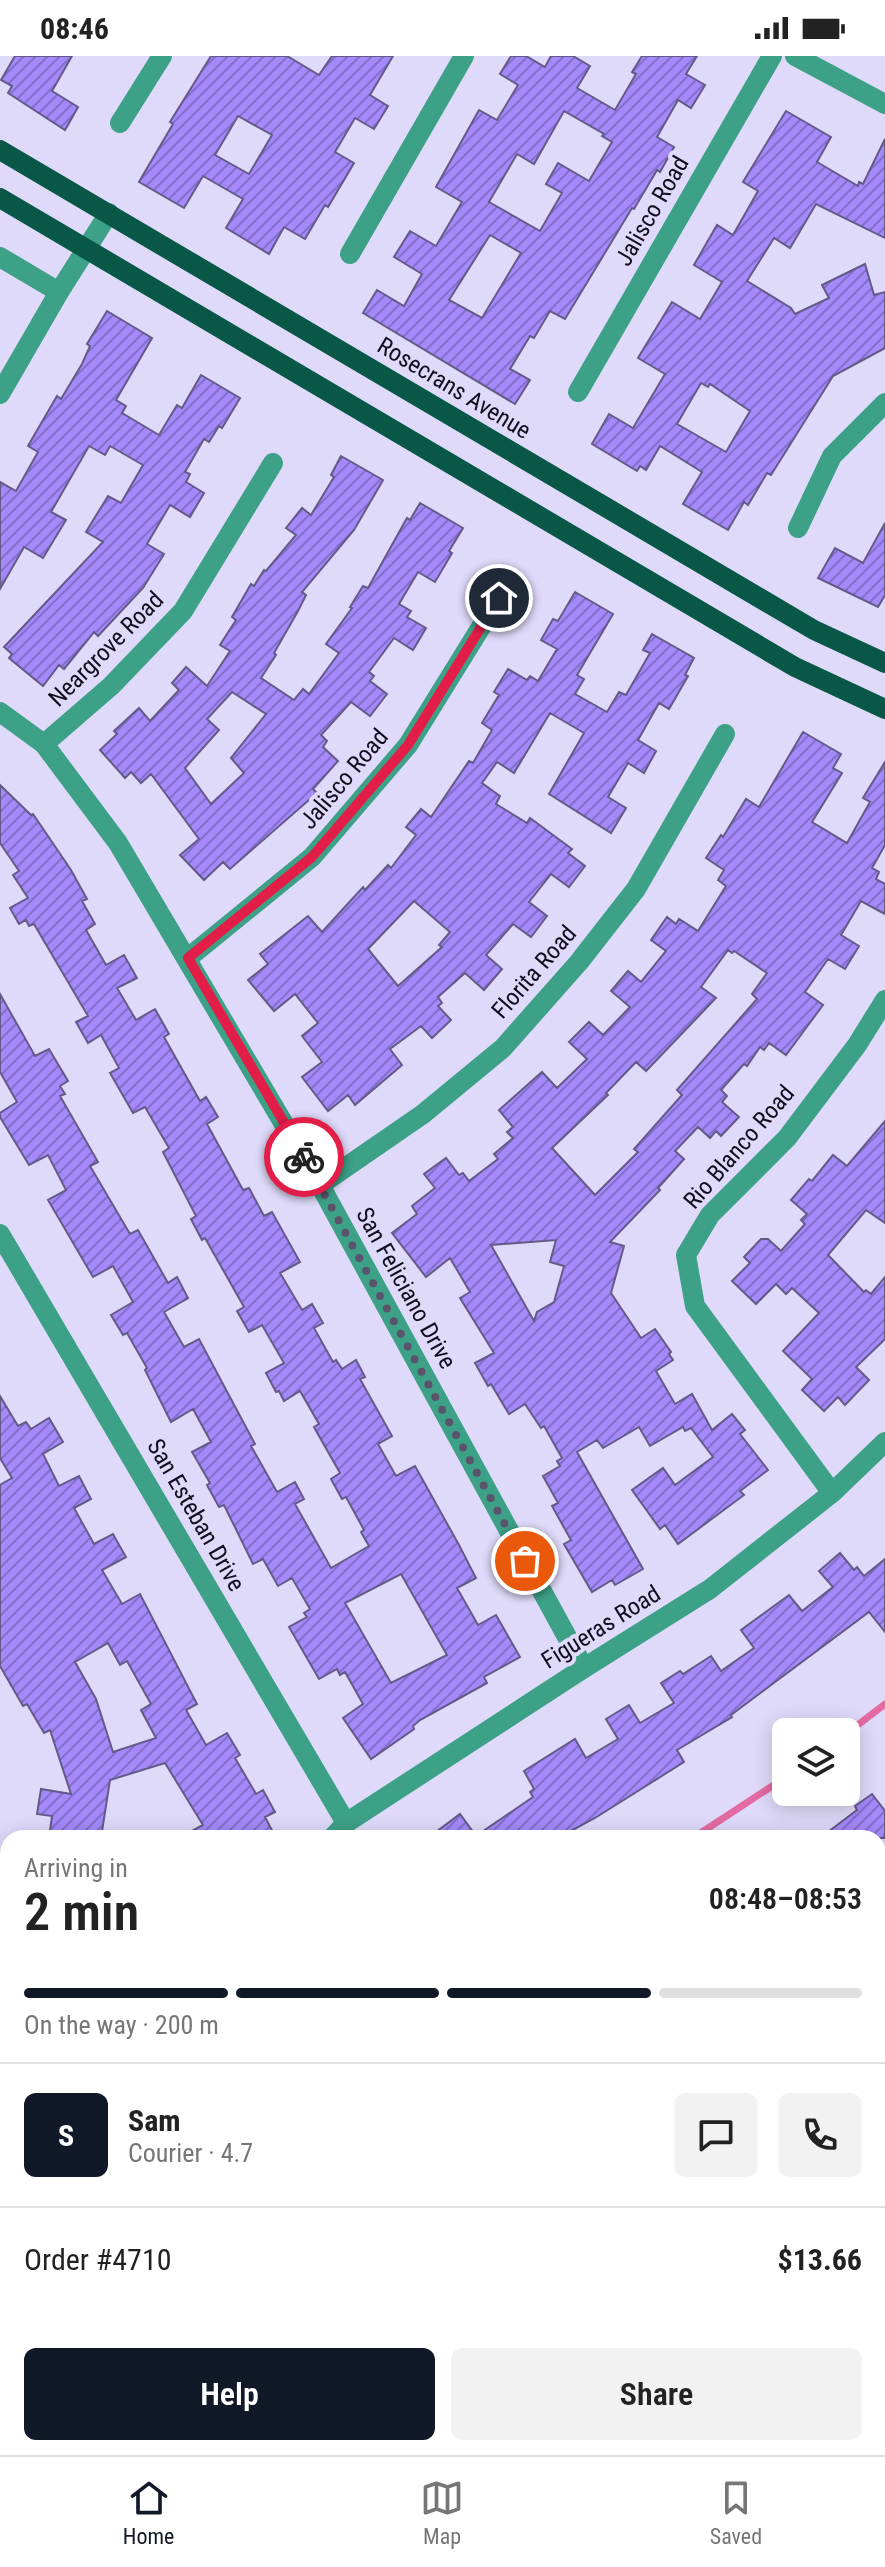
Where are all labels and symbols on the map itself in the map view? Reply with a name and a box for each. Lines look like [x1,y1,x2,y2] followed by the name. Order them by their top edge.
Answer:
[609,151,695,271] street label: Jalisco Road
[372,331,536,445] street label: Rosecrans Avenue
[465,564,533,632] pin
[43,586,169,712] street label: Neargrove Road
[294,723,394,835] street label: Jalisco Road
[486,920,582,1024] street label: Florita Road
[678,1080,800,1214] street label: Rio Blanco Road
[264,1117,344,1197] courier
[350,1203,462,1373] street label: San Feliciano Drive
[141,1434,251,1596] street label: San Esteban Drive
[491,1527,559,1595] pin
[536,1579,666,1675] street label: Figueras Road

